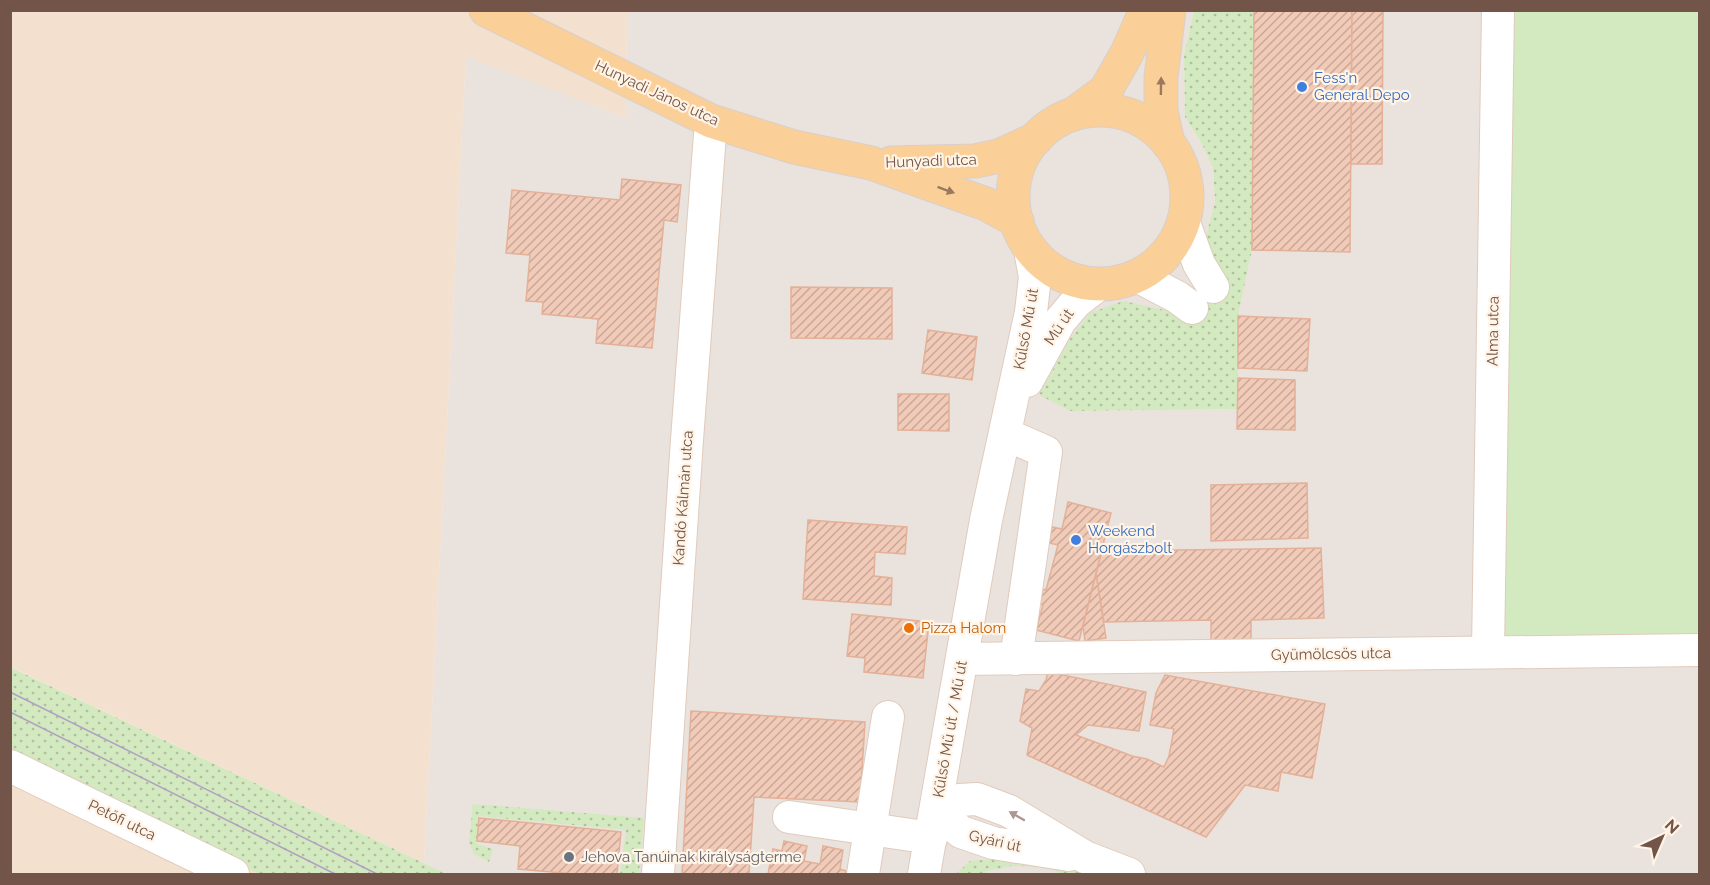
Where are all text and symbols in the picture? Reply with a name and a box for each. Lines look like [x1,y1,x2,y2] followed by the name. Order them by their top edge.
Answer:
[592,56,722,130] street label: Hunyadi János utca
[1314,69,1410,104] place label: Fess'n General Depo
[1156,76,1166,95] one-way arrow
[1295,80,1309,94] marker: Fess'n General Depo
[885,150,977,172] street label: Hunyadi utca
[937,185,955,195] one-way arrow
[1010,287,1042,371] street label: Külső Mű út
[1483,296,1503,366] street label: Alma utca
[1040,305,1078,349] street label: Mű út
[669,430,697,566] street label: Kandó Kálmán utca
[1088,522,1172,557] place label: Weekend Horgászbolt
[1069,533,1083,547] marker: Weekend Horgászbolt
[921,619,1006,637] place label: Pizza Halom
[902,621,916,635] marker: Pizza Halom
[1271,644,1391,664] street label: Gyümölcsös utca
[929,659,971,799] street label: Külső Mű út / Mű út
[85,796,159,844] street label: Petőfi utca
[1632,807,1692,867] north arrow
[1009,811,1025,822] one-way arrow
[1661,815,1683,838] text: N
[967,826,1023,856] street label: Gyári út
[581,848,802,866] place label: Jehova Tanúinak királyságterme
[562,850,576,864] marker: Jehova Tanúinak királyságterme

